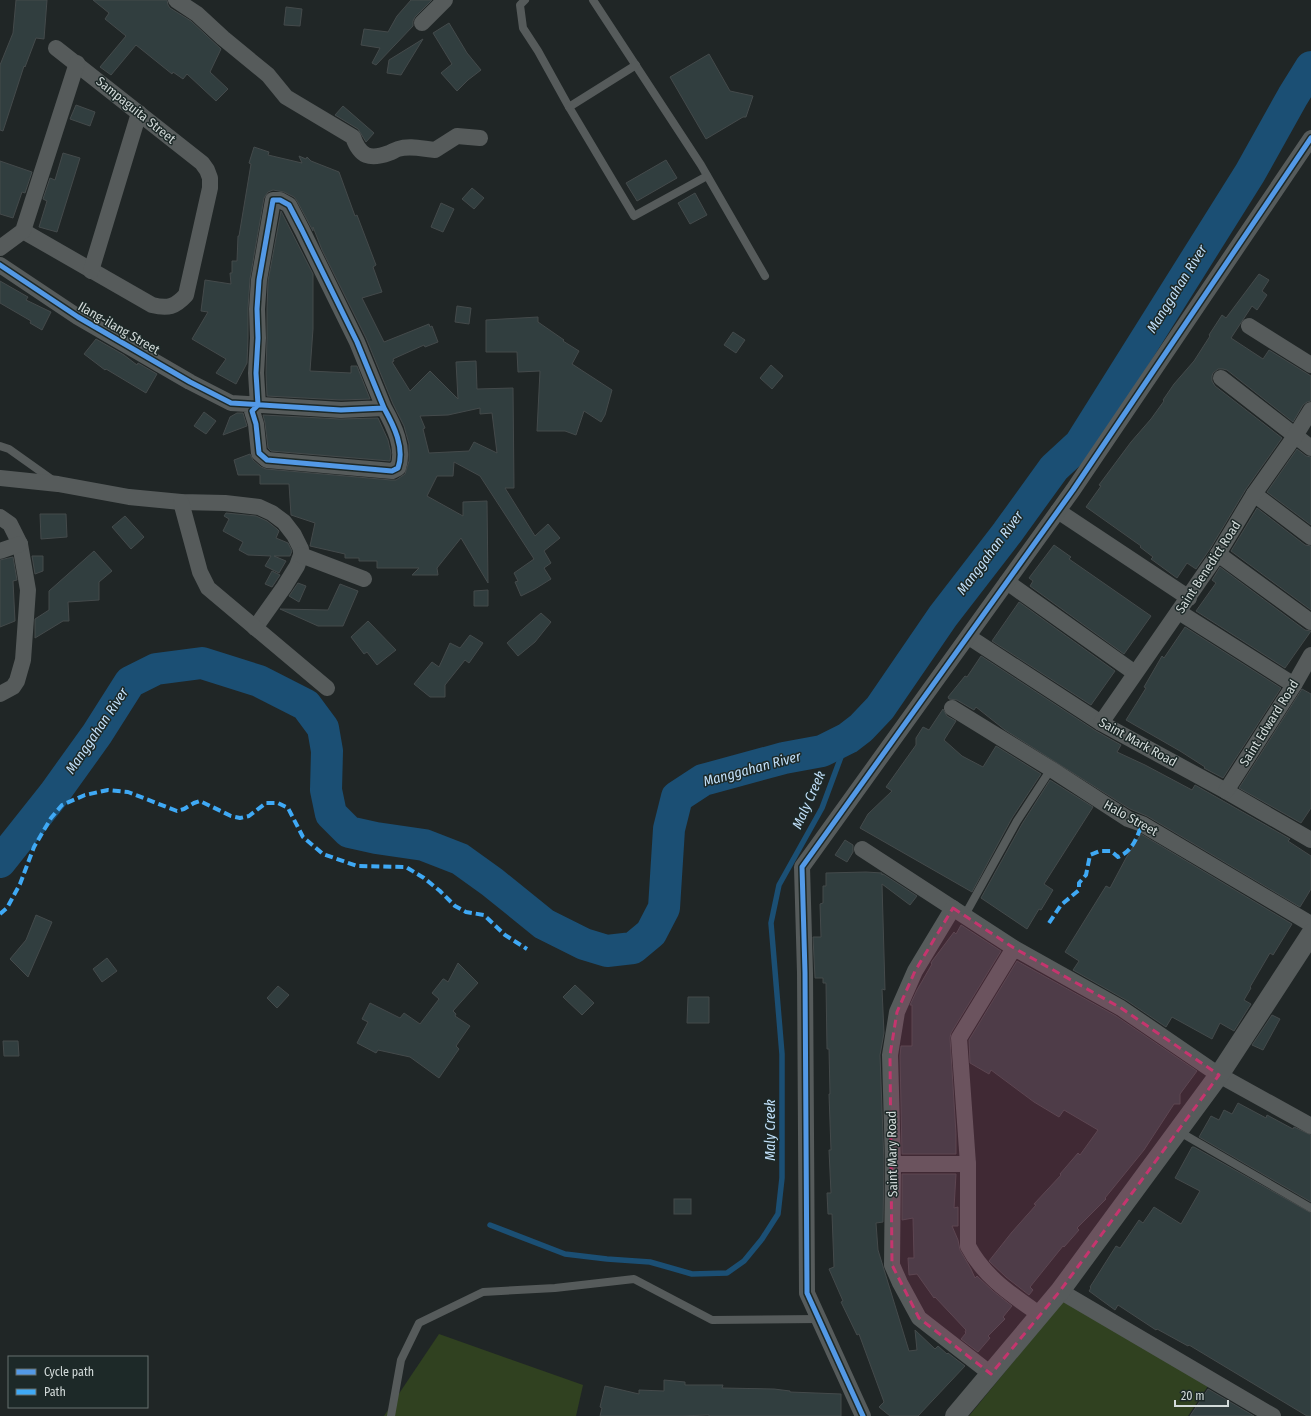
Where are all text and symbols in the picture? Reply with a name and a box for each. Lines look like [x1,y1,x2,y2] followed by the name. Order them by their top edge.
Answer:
[93,74,179,147] street label: Sampaguita Street
[1143,241,1211,336] water label: Manggahan River
[76,299,163,358] street label: Ilang-ilang Street
[953,507,1028,598] water label: Manggahan River
[1173,518,1243,616] street label: Saint Benedict Road
[1236,677,1302,769] street label: Saint Edward Road
[62,684,133,777] water label: Manggahan River
[1097,714,1179,770] street label: Saint Mark Road
[701,748,804,790] water label: Manggahan River
[789,768,829,832] water label: Maly Creek
[1101,797,1161,839] street label: Halo Street
[762,1099,779,1161] water label: Maly Creek
[884,1111,900,1197] street label: Saint Mary Road
[8,1356,148,1408] legend
[44,1365,94,1379] text: Cycle path
[1175,1382,1228,1408] scale bar
[44,1385,66,1399] text: Path
[1181,1389,1205,1403] text: 20 m

